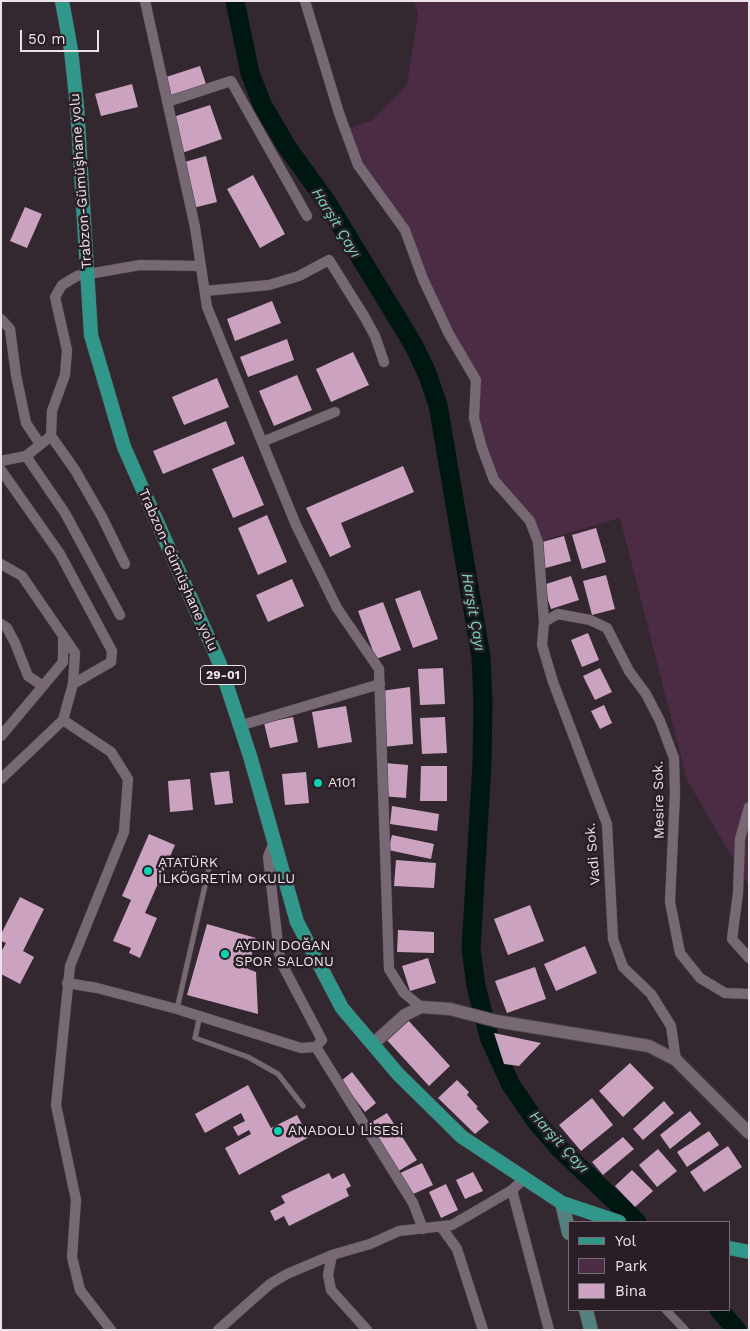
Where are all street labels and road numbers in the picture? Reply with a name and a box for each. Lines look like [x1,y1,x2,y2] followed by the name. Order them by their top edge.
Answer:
[66,93,96,269] street label: Trabzon-Gümüşhane yolu
[135,486,221,654] street label: Trabzon-Gümüşhane yolu
[200,666,246,684] road number: 29-01
[650,761,668,839] street label: Mesire Sok.
[582,822,604,886] street label: Vadi Sok.

